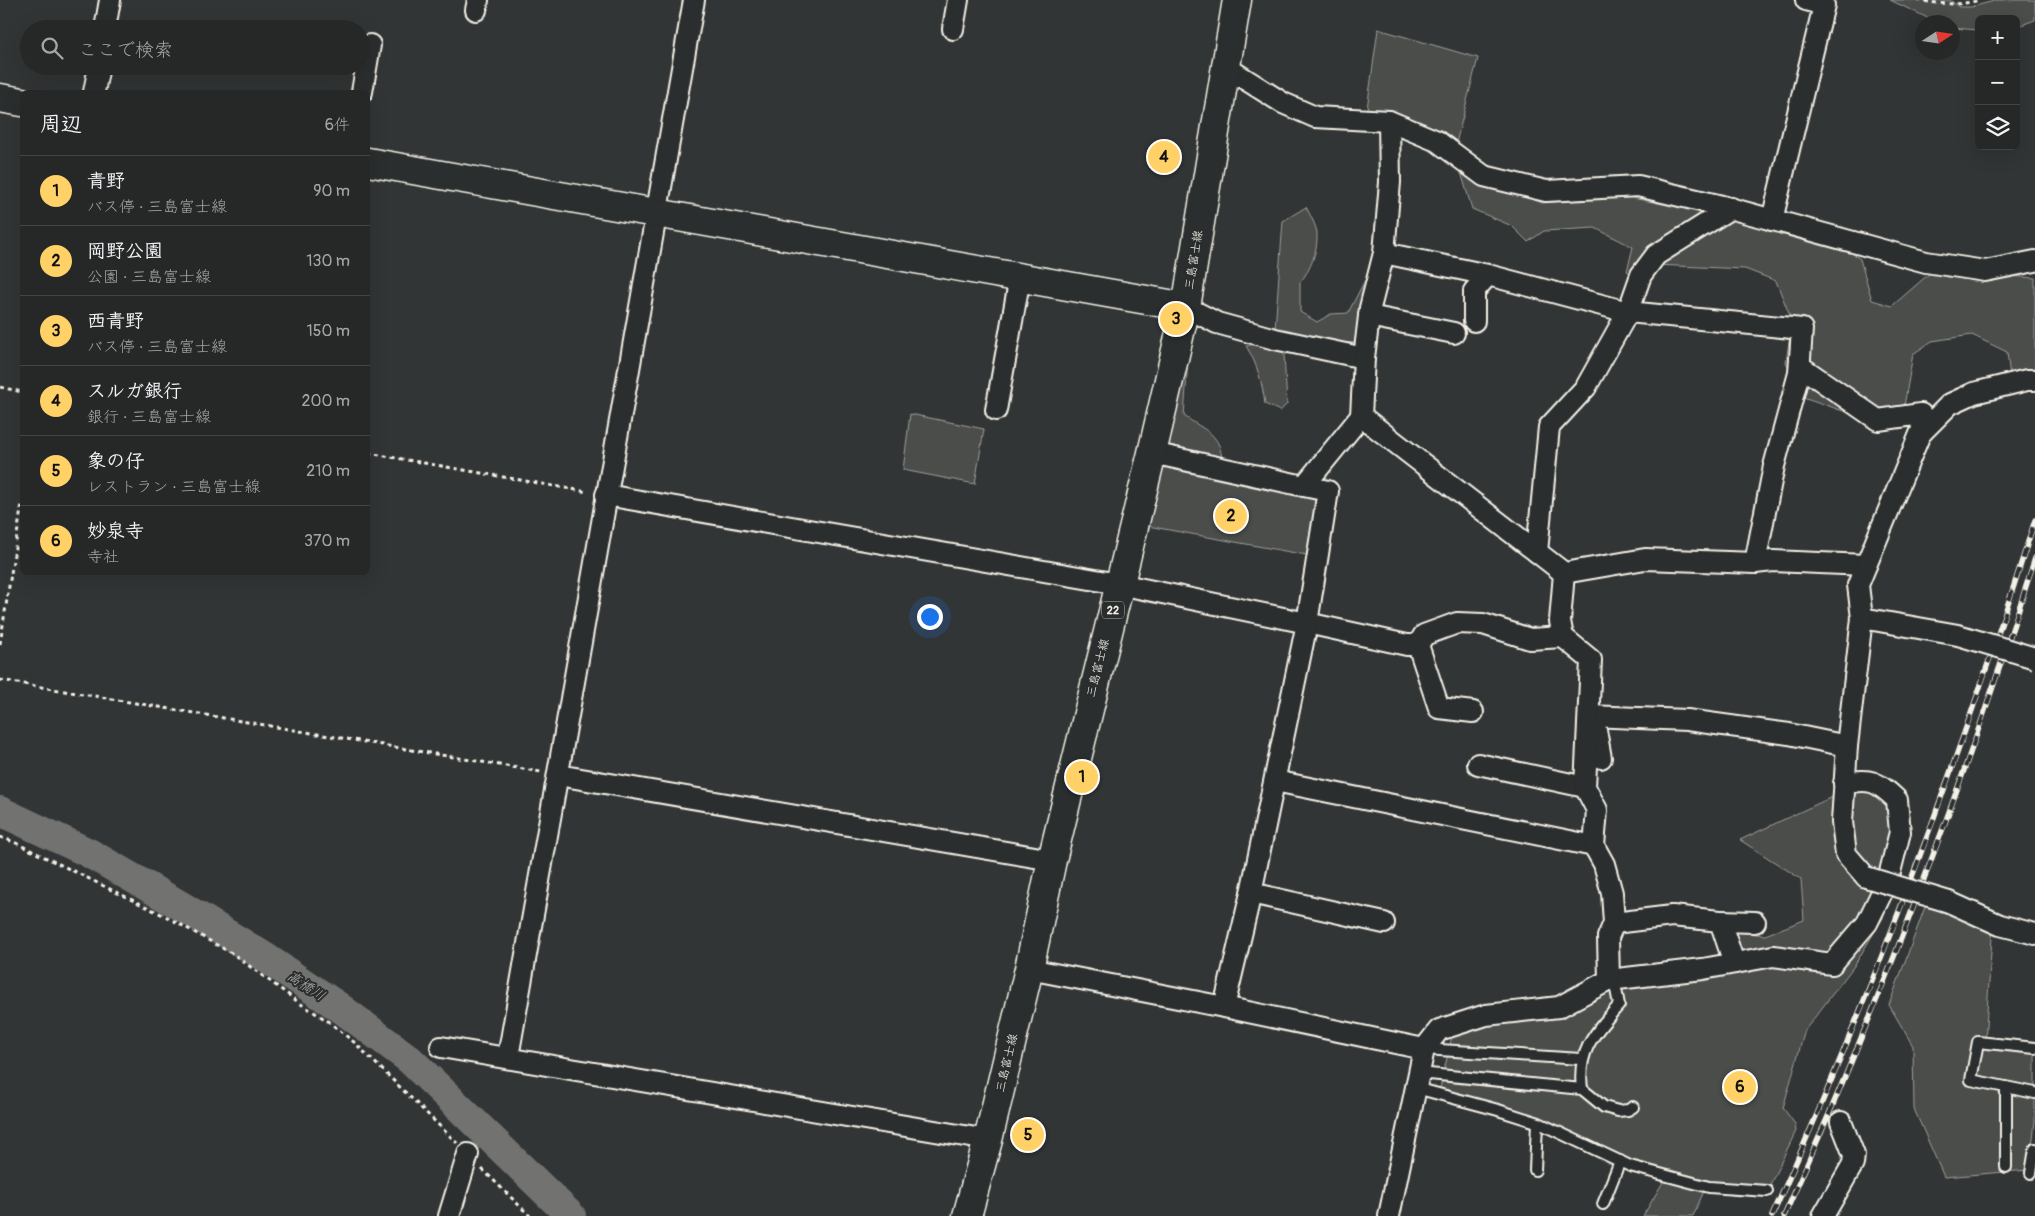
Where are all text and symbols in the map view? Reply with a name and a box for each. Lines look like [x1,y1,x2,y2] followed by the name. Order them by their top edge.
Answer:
[1915,15,1960,60] north arrow
[1975,15,2020,150] map controls
[1975,15,2020,60] button: +
[20,20,370,75] search box
[38,34,66,62] icon: search
[78,38,173,62] text: ここで検索
[1975,60,2020,105] button: −
[1975,105,2020,150] button: layers
[40,111,82,138] text: 周辺
[325,115,350,135] text: 6件
[1148,138,1180,176] pin: 4
[87,169,125,193] text: 青野
[53,181,59,201] text: 1
[313,181,350,201] text: 90 m
[87,197,227,217] text: バス停 · 三島富士線
[1182,229,1206,291] street label: 三島富士線
[87,239,163,263] text: 岡野公園
[52,251,60,271] text: 2
[306,251,350,271] text: 130 m
[87,267,211,287] text: 公園 · 三島富士線
[1160,300,1192,338] pin: 3
[87,309,144,333] text: 西青野
[52,321,60,341] text: 3
[306,321,350,341] text: 150 m
[87,337,227,357] text: バス停 · 三島富士線
[87,379,182,403] text: スルガ銀行
[51,391,61,411] text: 4
[302,391,350,411] text: 200 m
[87,407,211,427] text: 銀行 · 三島富士線
[87,449,144,473] text: 象の仔
[52,461,60,481] text: 5
[306,461,350,481] text: 210 m
[87,477,260,497] text: レストラン · 三島富士線
[1215,497,1247,535] pin: 2
[87,519,144,543] text: 妙泉寺
[51,531,61,551] text: 6
[304,531,350,551] text: 370 m
[87,547,119,567] text: 寺社
[1102,602,1124,618] road number: 22
[917,604,943,630] your location
[1083,637,1113,699] street label: 三島富士線
[1066,758,1098,796] pin: 1
[284,967,328,1005] water label: 高橋川
[993,1032,1021,1094] street label: 三島富士線
[1724,1068,1756,1106] pin: 6
[1012,1116,1044,1154] pin: 5

